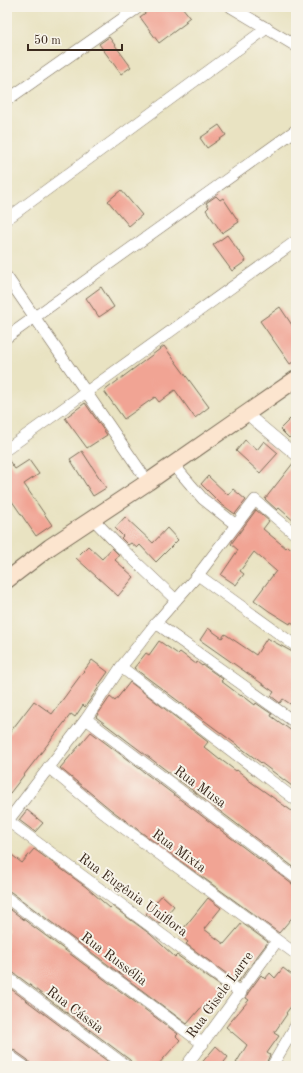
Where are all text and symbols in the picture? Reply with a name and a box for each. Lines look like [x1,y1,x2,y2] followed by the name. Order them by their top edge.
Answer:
[28,26,122,52] scale bar
[34,34,61,47] text: 50 m
[171,764,229,811] street label: Rua Musa
[149,827,209,875] street label: Rua Mixta
[76,851,190,939] street label: Rua Eugênia Uniflora
[78,930,150,988] street label: Rua Russélia
[184,949,256,1041] street label: Rua Gisele Larre
[44,984,106,1036] street label: Rua Cássia

